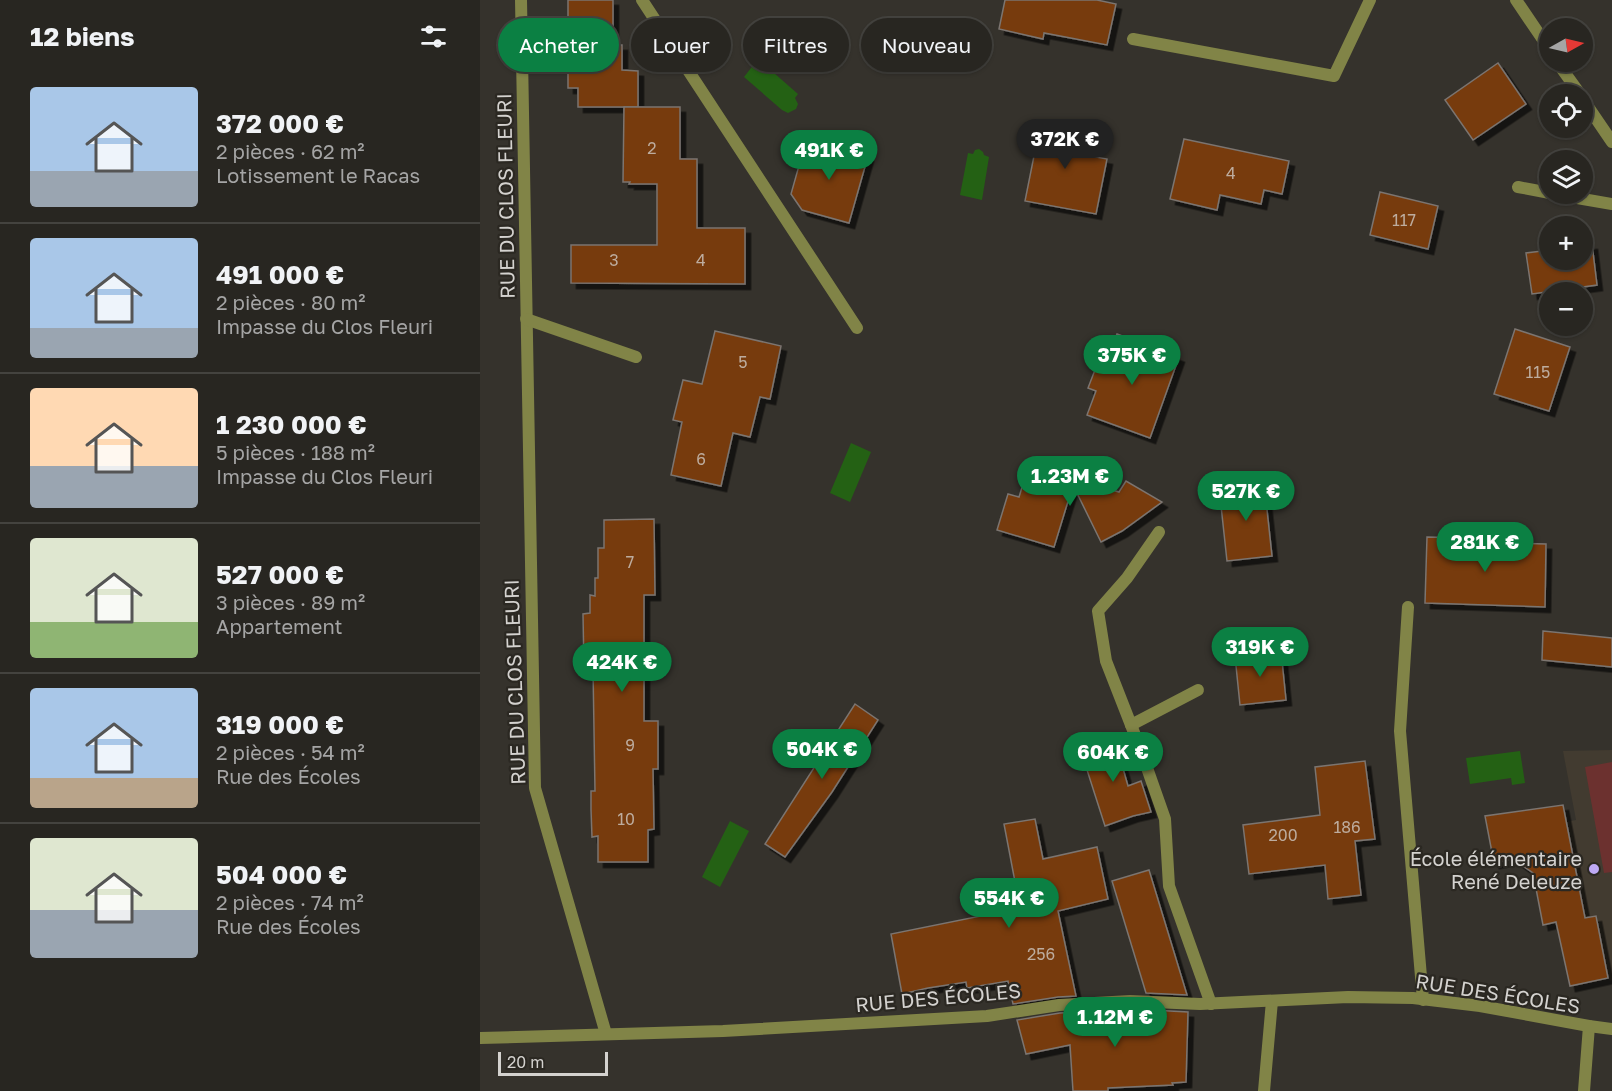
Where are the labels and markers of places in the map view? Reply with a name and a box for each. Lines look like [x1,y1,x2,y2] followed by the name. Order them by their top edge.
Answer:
[1016,119,1114,170] pin: 372K €
[780,130,878,181] pin: 491K €
[1083,335,1181,386] pin: 375K €
[1015,456,1125,507] pin: 1.23M €
[1197,471,1295,522] pin: 527K €
[1436,522,1534,573] pin: 281K €
[1211,627,1309,678] pin: 319K €
[573,642,671,693] pin: 424K €
[773,729,871,780] pin: 504K €
[1064,732,1162,783] pin: 604K €
[1410,846,1582,893] place label: École élémentaire René Deleuze
[1587,862,1601,876] marker: École élémentaire René Deleuze
[960,878,1058,929] pin: 554K €
[1060,997,1170,1048] pin: 1.12M €

